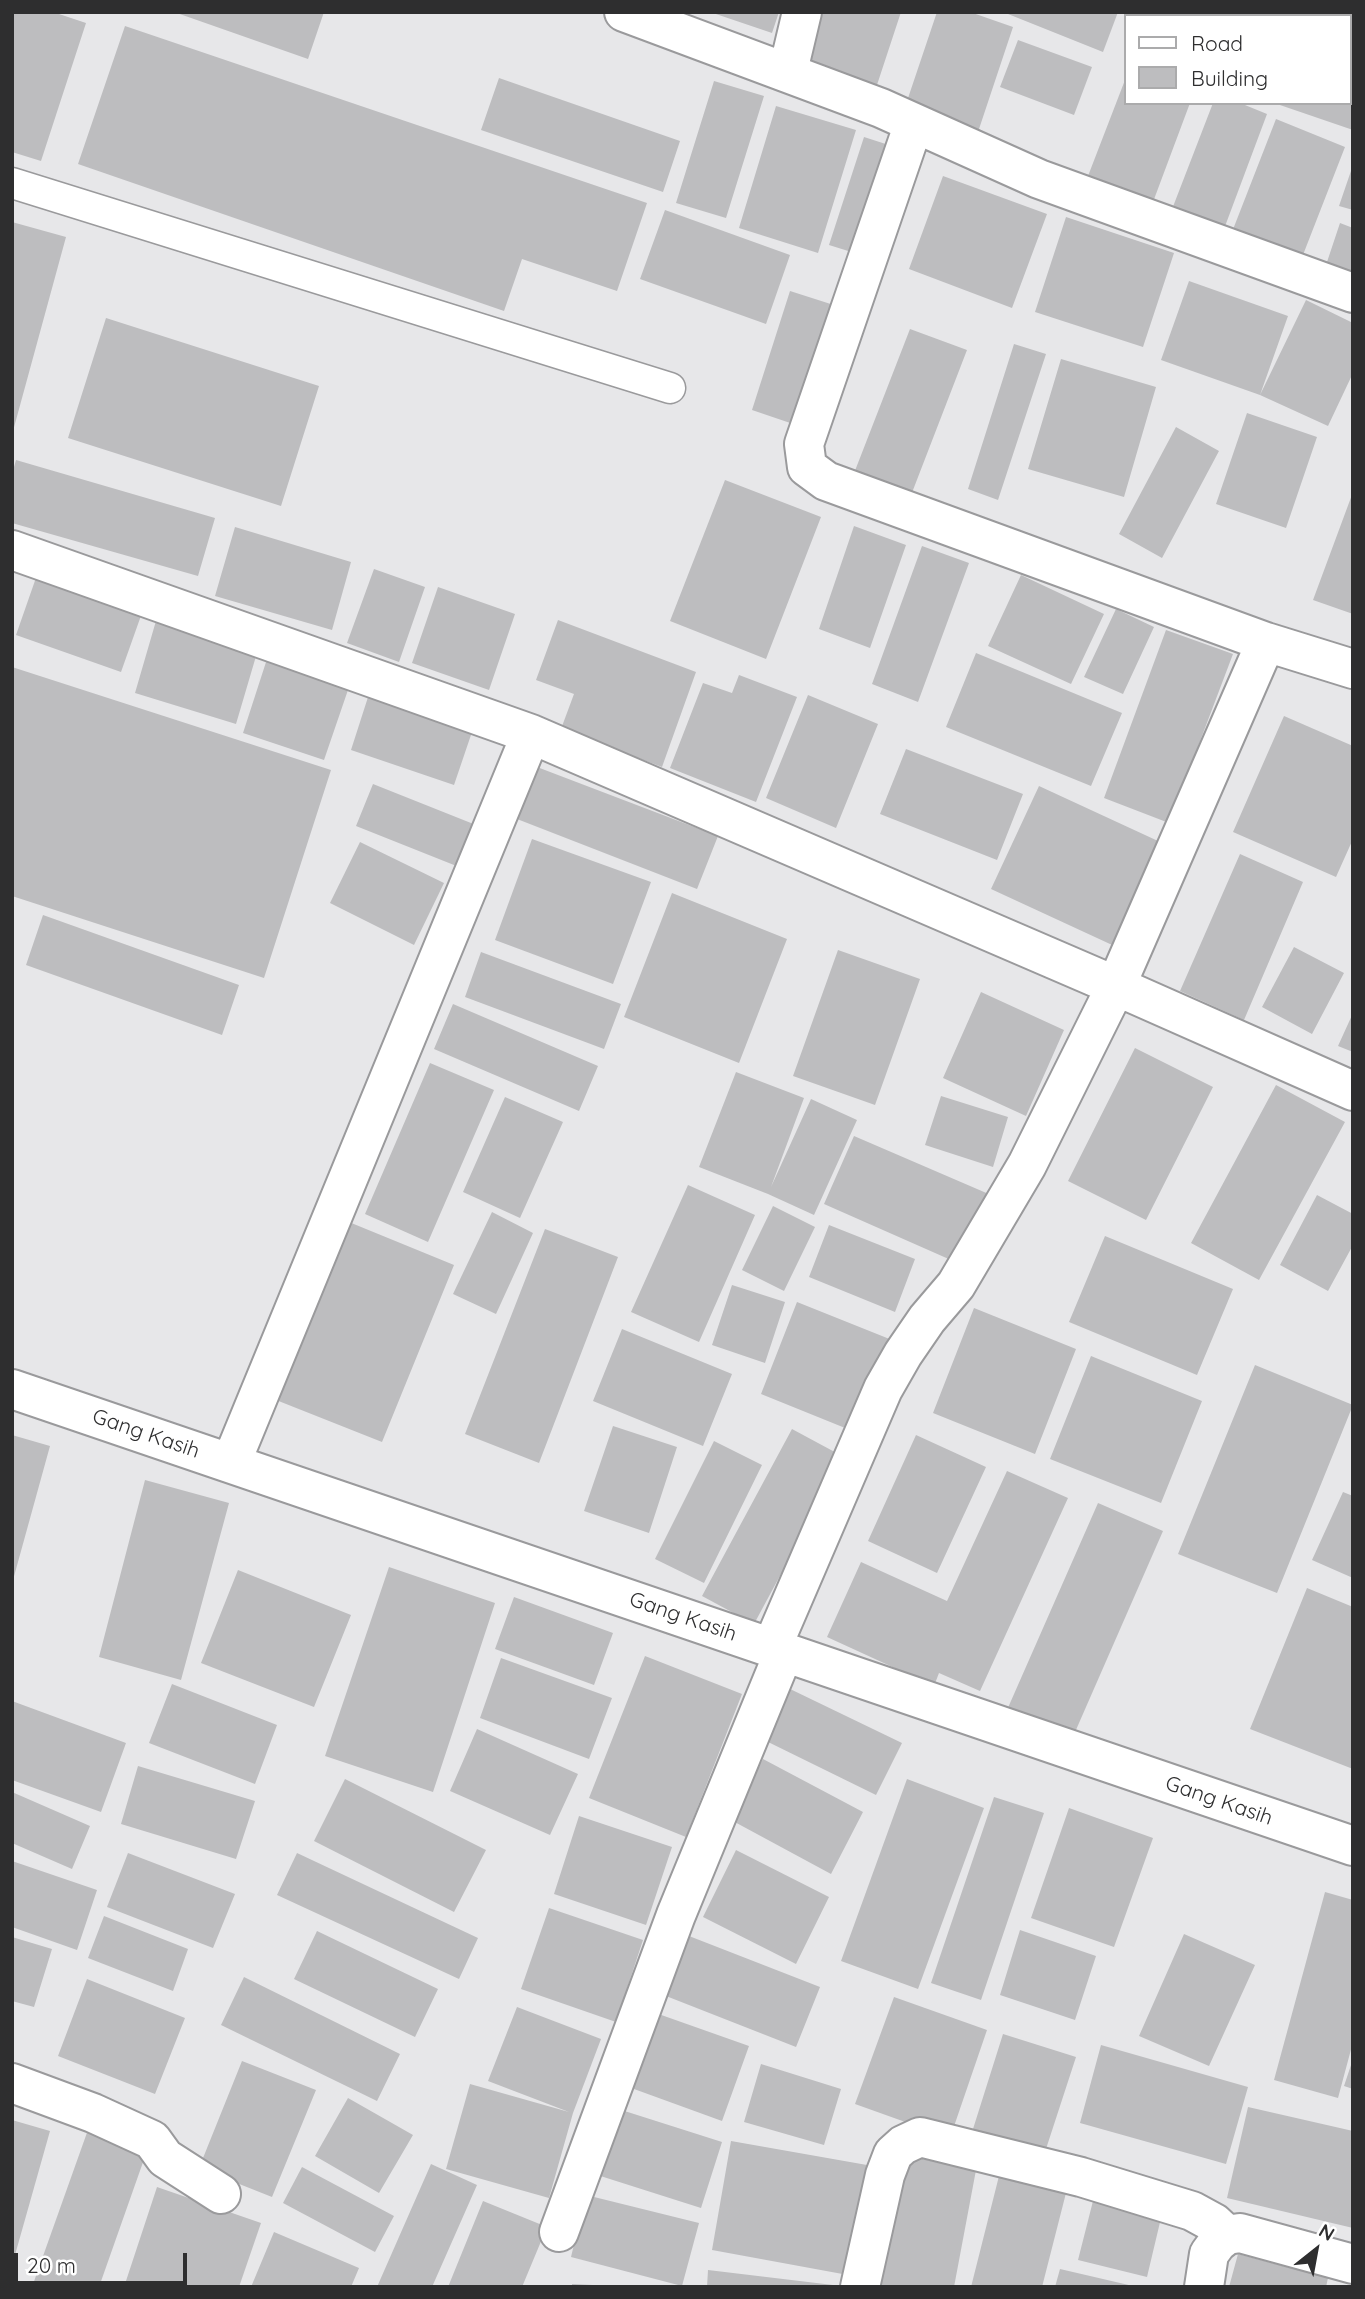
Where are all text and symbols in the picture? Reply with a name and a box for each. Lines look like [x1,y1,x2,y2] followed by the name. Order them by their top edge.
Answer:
[1124,14,1351,105] legend
[1191,30,1243,56] text: Road
[1191,65,1268,91] text: Building
[89,1404,203,1464] street label: Gang Kasih
[626,1587,740,1647] street label: Gang Kasih
[1162,1771,1276,1831] street label: Gang Kasih
[1281,2215,1351,2285] north arrow
[1315,2218,1339,2246] text: N
[18,2240,191,2284] scale bar
[27,2252,76,2278] text: 20 m

